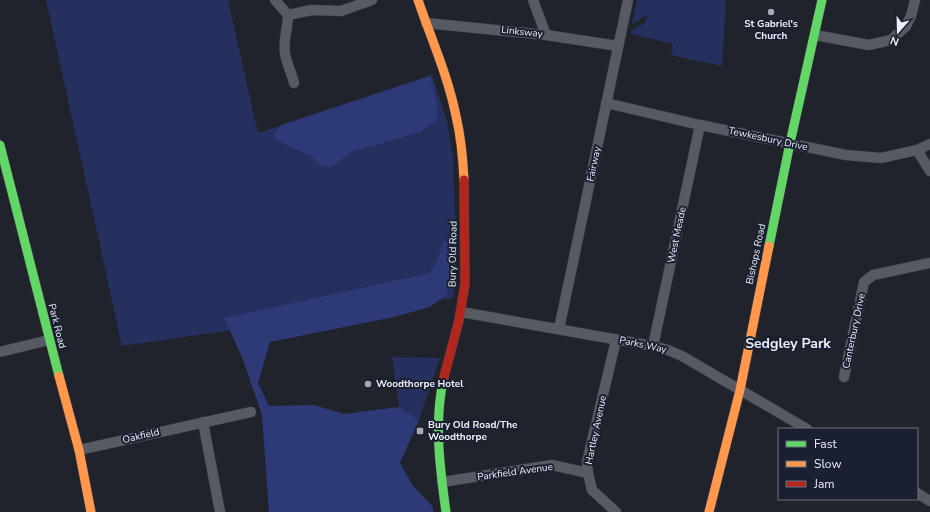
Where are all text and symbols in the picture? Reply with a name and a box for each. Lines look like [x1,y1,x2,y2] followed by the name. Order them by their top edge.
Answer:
[766,7,776,17] marker: St Gabriel's Church
[878,12,918,52] north arrow
[744,17,798,43] place label: St Gabriel's Church
[501,23,544,41] street label: Linksway
[888,32,901,49] text: N
[727,124,809,154] street label: Tewkesbury Drive
[583,144,605,183] street label: Fairway
[664,206,690,264] street label: West Meade
[445,221,461,287] street label: Bury Old Road
[743,222,769,286] street label: Bishops Road
[839,292,869,370] street label: Canterbury Drive
[45,302,69,350] street label: Park Road
[618,333,669,357] street label: Parks Way
[745,334,831,353] district label: Sedgley Park
[376,377,464,391] place label: Woodthorpe Hotel
[363,379,373,389] marker: Woodthorpe Hotel
[582,394,610,466] street label: Hartley Avenue
[428,418,518,444] place label: Bury Old Road/The Woodthorpe
[121,425,161,447] street label: Oakfield
[415,426,425,436] marker: Bury Old Road/The Woodthorpe
[778,428,918,500] legend
[814,436,837,452] text: Fast
[814,456,842,472] text: Slow
[476,460,554,484] street label: Parkfield Avenue
[813,476,835,492] text: Jam

